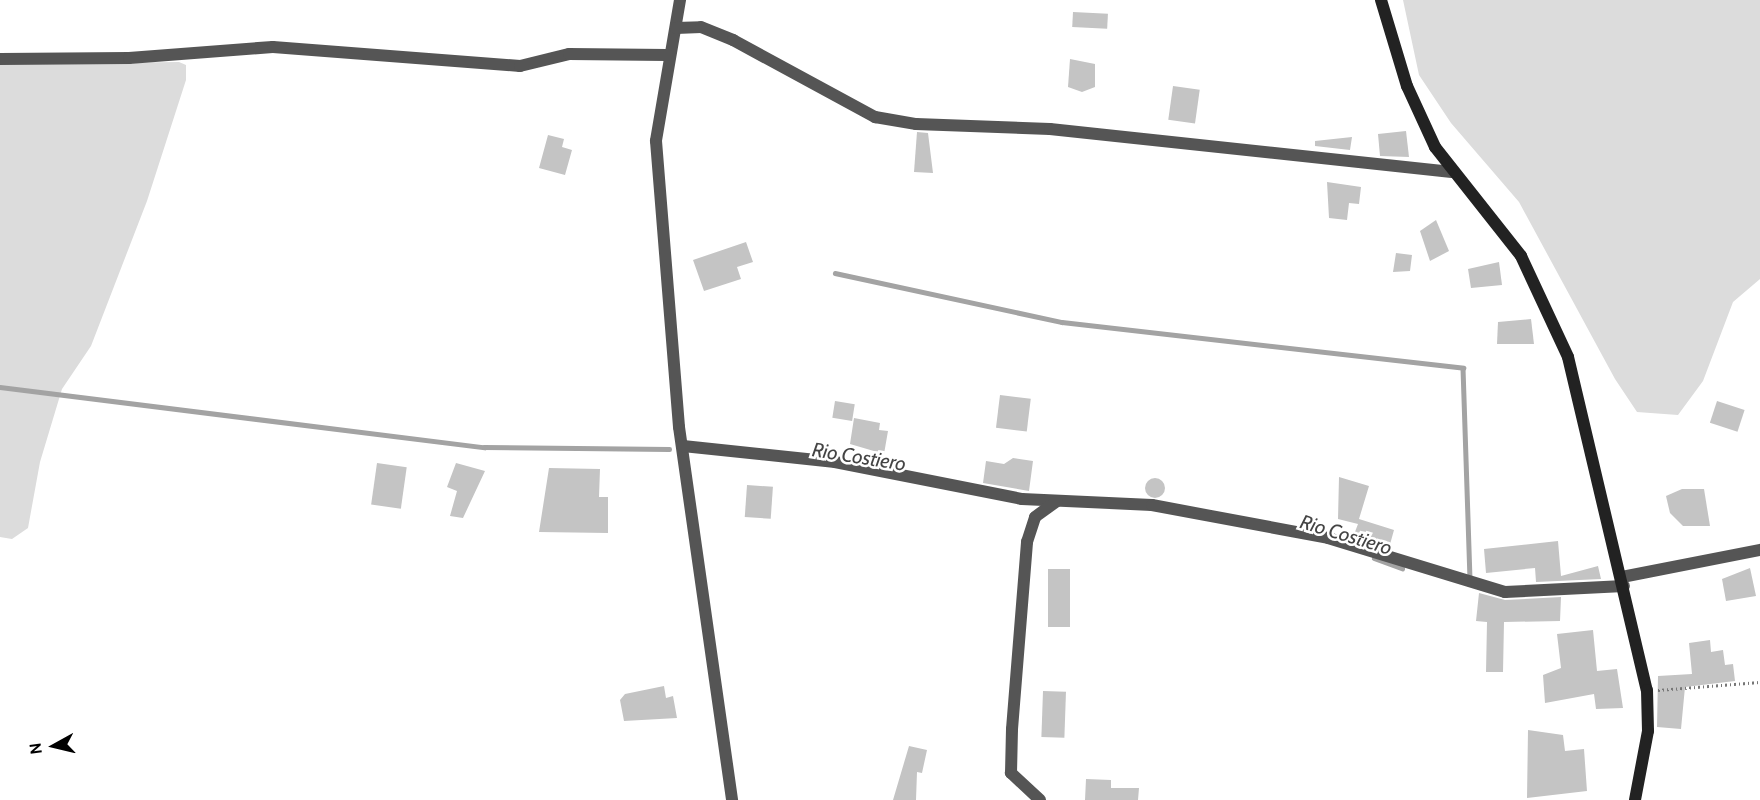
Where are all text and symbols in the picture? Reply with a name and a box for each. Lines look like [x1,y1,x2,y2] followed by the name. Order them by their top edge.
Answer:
[810,438,908,476] water label: Rio Costiero
[1297,510,1395,560] water label: Rio Costiero
[24,716,84,776] north arrow
[25,742,46,755] text: N

